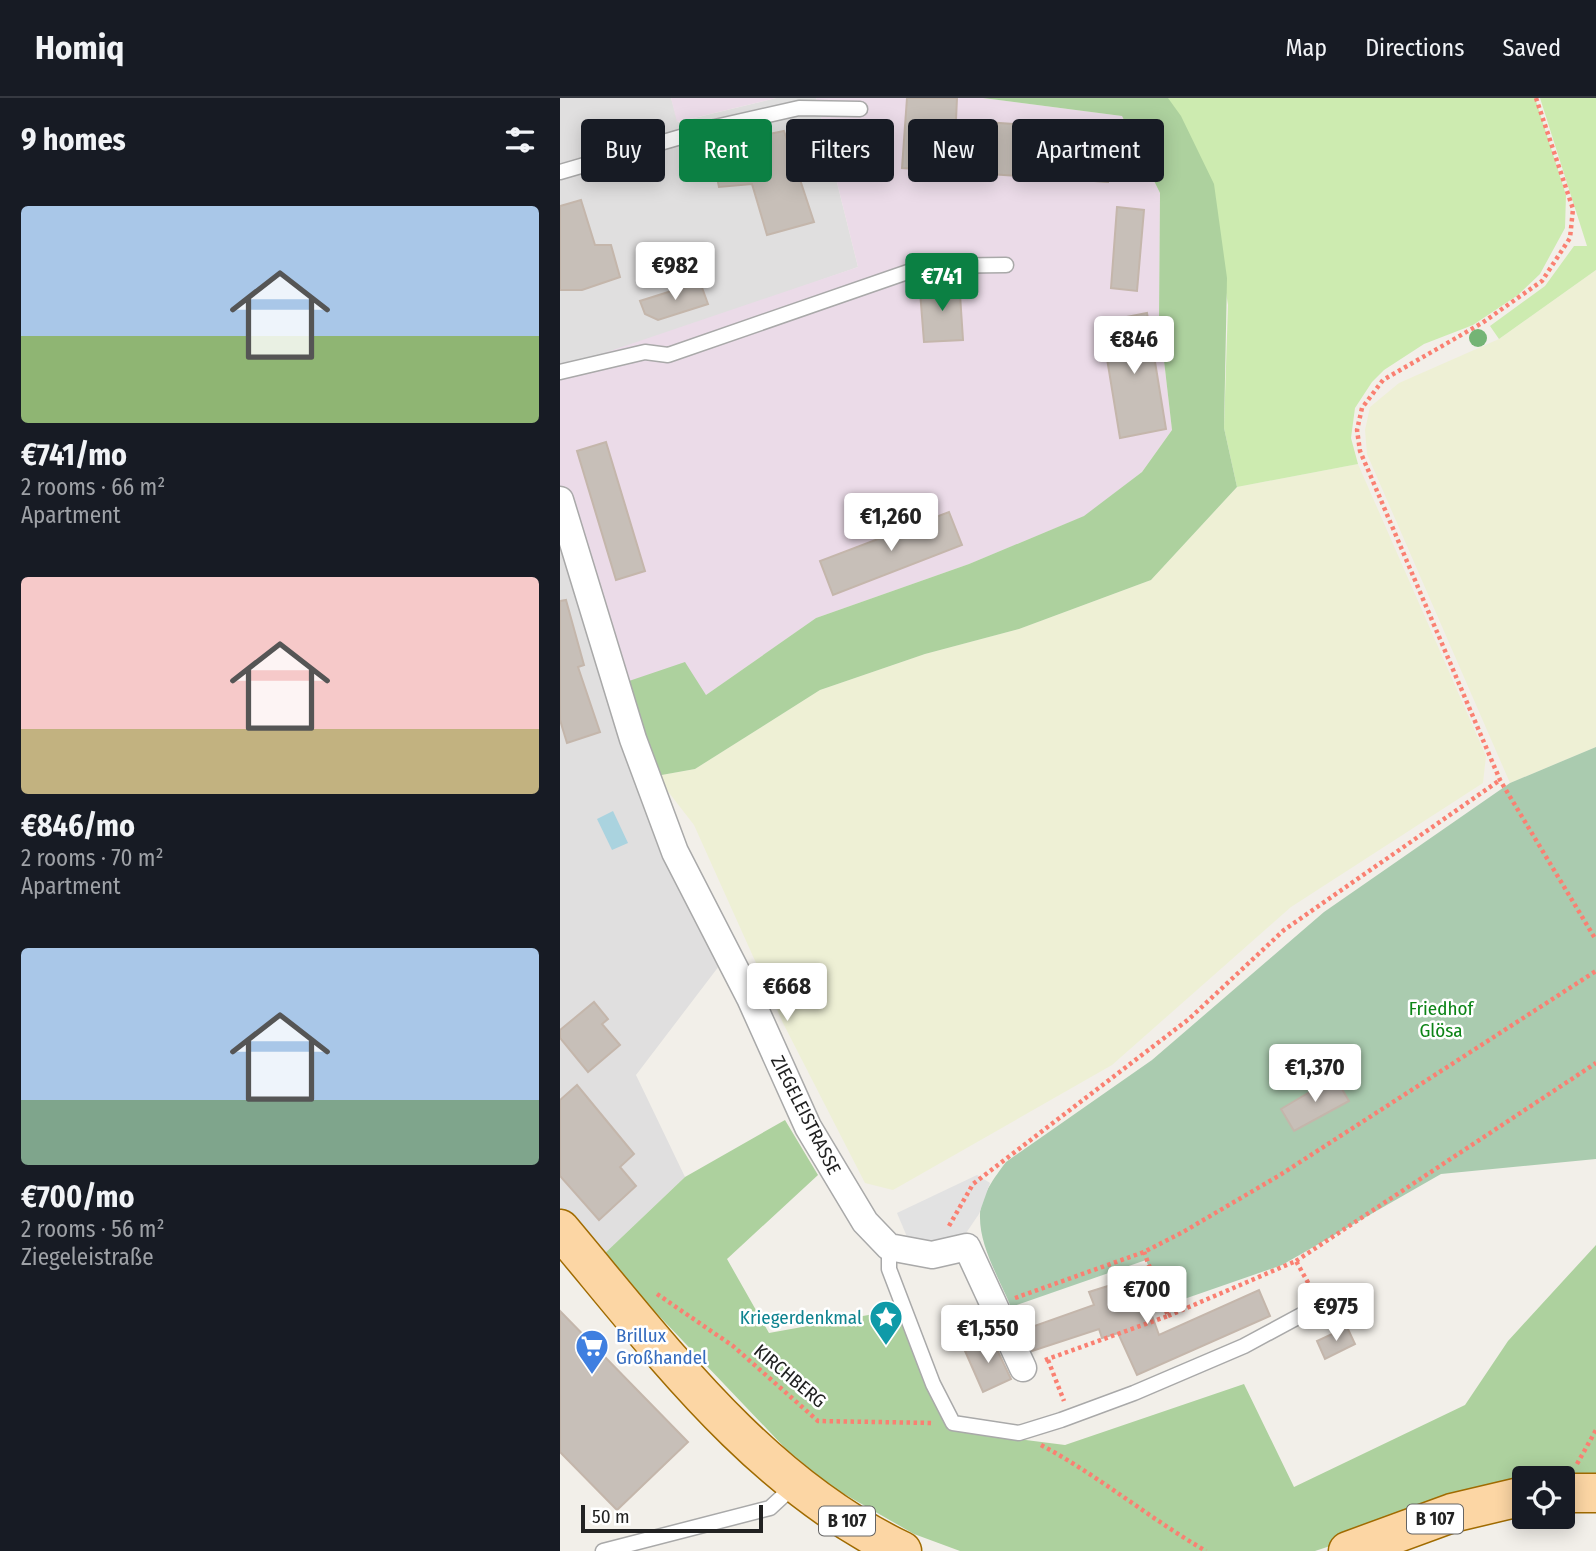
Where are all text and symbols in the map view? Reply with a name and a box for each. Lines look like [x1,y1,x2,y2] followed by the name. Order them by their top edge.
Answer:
[35,28,124,68] text: Homiq
[1286,34,1327,62] text: Map
[1365,34,1464,62] text: Directions
[1502,34,1561,62] text: Saved
[581,119,665,182] chip: Buy
[679,119,772,182] chip: Rent
[786,119,894,182] chip: Filters
[908,119,998,182] chip: New
[1012,119,1164,182] chip: Apartment
[501,121,539,159] icon: filters
[21,122,126,158] text: 9 homes
[634,242,716,302] pin: €982
[652,251,698,279] text: €982
[217,252,343,378] icon: home
[901,254,983,313] pin: €741
[921,262,963,290] text: €741
[1093,316,1175,376] pin: €846
[1110,325,1158,353] text: €846
[21,437,127,473] text: €741/mo
[21,473,165,501] text: 2 rooms · 66 m²
[834,494,948,553] pin: €1,260
[21,501,121,529] text: Apartment
[860,502,922,530] text: €1,260
[217,623,343,749] icon: home
[21,808,135,844] text: €846/mo
[21,844,164,872] text: 2 rooms · 70 m²
[21,872,121,900] text: Apartment
[746,964,828,1023] pin: €668
[763,972,811,1000] text: €668
[217,994,343,1120] icon: home
[1409,997,1474,1042] park label: Friedhof Glösa
[1258,1044,1372,1104] pin: €1,370
[766,1052,846,1178] street label: ZIEGELEISTRASSE
[1285,1053,1345,1081] text: €1,370
[21,1179,134,1215] text: €700/mo
[21,1215,165,1243] text: 2 rooms · 56 m²
[21,1243,154,1271] text: Ziegeleistraße
[1106,1266,1188,1326] pin: €700
[1123,1275,1171,1303] text: €700
[1295,1284,1377,1343] pin: €975
[1314,1292,1358,1320] text: €975
[867,1298,905,1347] place icon: Kriegerdenkmal
[740,1306,862,1329] place label: Kriegerdenkmal
[931,1306,1045,1365] pin: €1,550
[957,1314,1019,1342] text: €1,550
[616,1324,707,1369] place label: Brillux Großhandel
[573,1327,611,1376] supermarket icon: Brillux Großhandel
[749,1339,831,1413] street label: KIRCHBERG
[1512,1466,1575,1529] map controls
[1512,1466,1575,1529] button: locate
[581,1502,763,1534] scale bar
[1407,1504,1463,1534] road number: B 107
[592,1505,630,1528] text: 50 m
[819,1506,875,1536] road number: B 107

